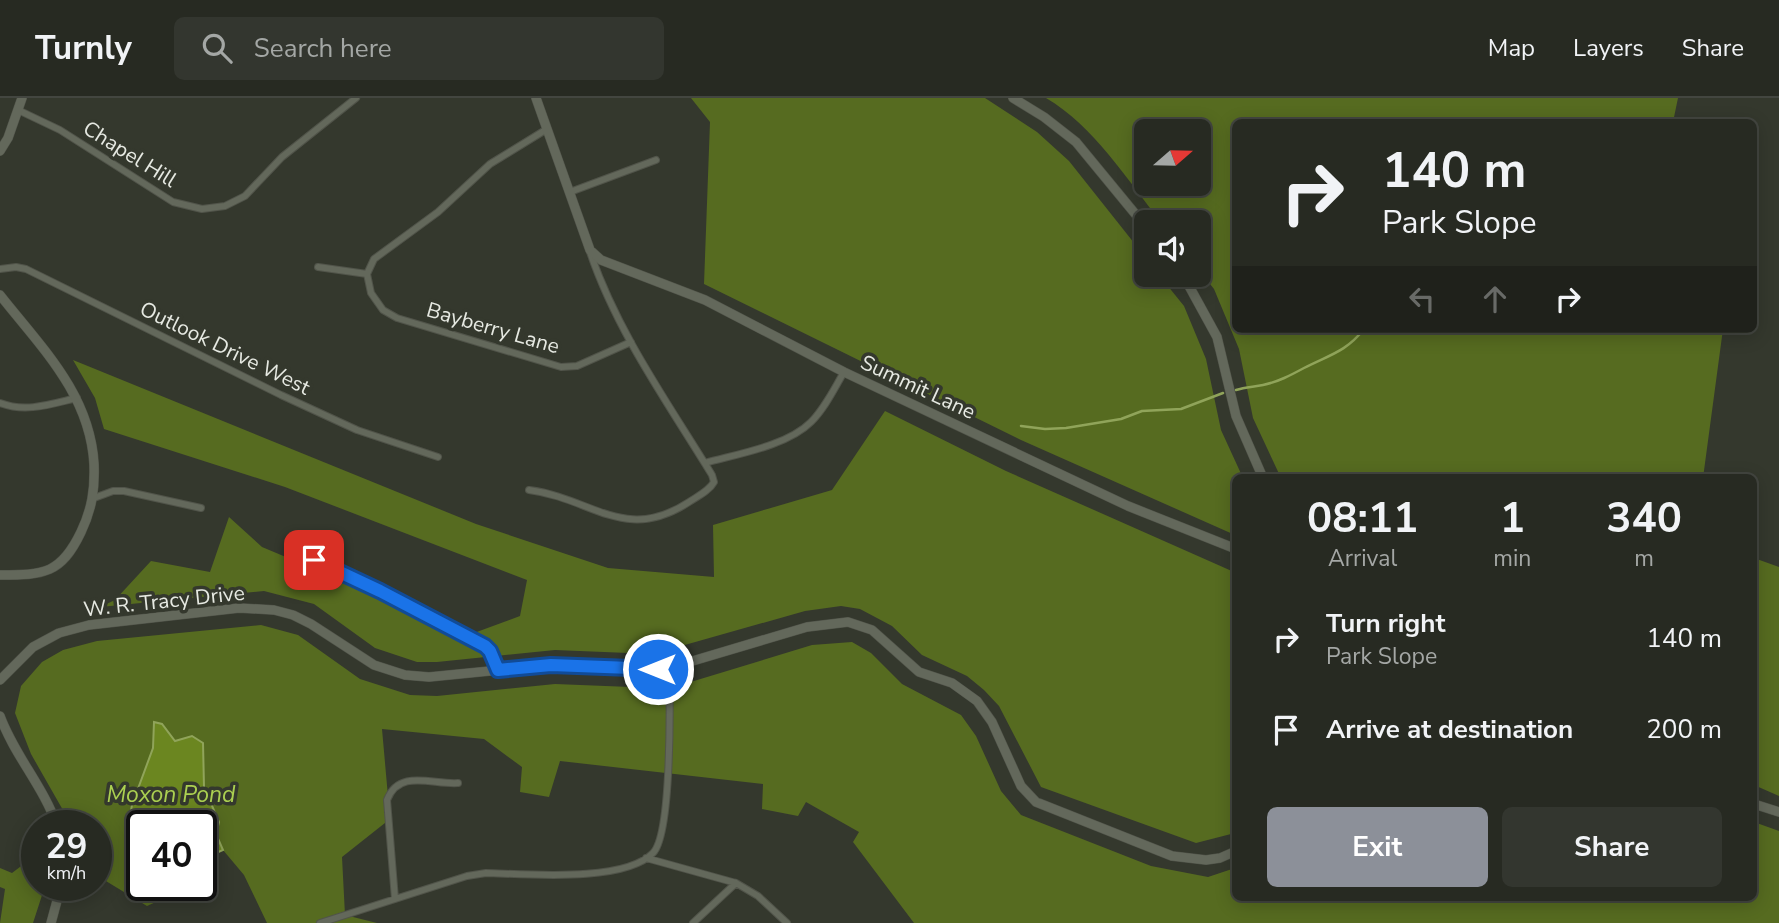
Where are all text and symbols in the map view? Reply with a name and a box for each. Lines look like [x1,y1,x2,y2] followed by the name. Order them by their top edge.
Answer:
[174,17,664,80] search box
[35,26,132,71] text: Turnly
[198,29,236,67] icon: search
[254,31,392,66] text: Search here
[1488,32,1535,64] text: Map
[1573,32,1644,64] text: Layers
[1682,32,1744,64] text: Share
[78,114,183,194] street label: Chapel Hill
[1134,119,1211,196] north arrow
[1134,119,1211,287] map controls
[1382,137,1526,204] text: 140 m
[1267,147,1358,238] icon: right
[1382,201,1537,244] text: Park Slope
[1134,210,1211,287] button: sound
[1403,280,1441,318] icon: left
[1476,280,1514,318] icon: ahead
[1549,280,1587,318] icon: right
[135,295,315,402] street label: Outlook Drive West
[423,296,563,360] street label: Bayberry Lane
[856,348,980,426] street label: Summit Lane
[1307,490,1418,547] text: 08:11
[1500,490,1525,547] text: 1
[1606,490,1682,547] text: 340
[284,530,344,590] pin
[295,541,333,579] icon: arrive
[1328,543,1397,574] text: Arrival
[1493,543,1531,574] text: min
[1634,543,1654,574] text: m
[82,579,246,623] street label: W. R. Tracy Drive
[1326,606,1445,641] text: Turn right
[1267,620,1305,658] icon: right
[1646,621,1722,656] text: 140 m
[621,632,695,706] position arrow
[1326,641,1437,672] text: Park Slope
[1267,711,1305,749] icon: arrive
[1326,712,1573,747] text: Arrive at destination
[1646,712,1722,747] text: 200 m
[106,779,236,810] water label: Moxon Pond
[1267,807,1488,887] button: Exit
[1502,807,1722,887] button: Share
[126,810,217,901] speed limit sign: 40
[45,823,88,870] text: 29
[47,861,86,885] text: km/h

